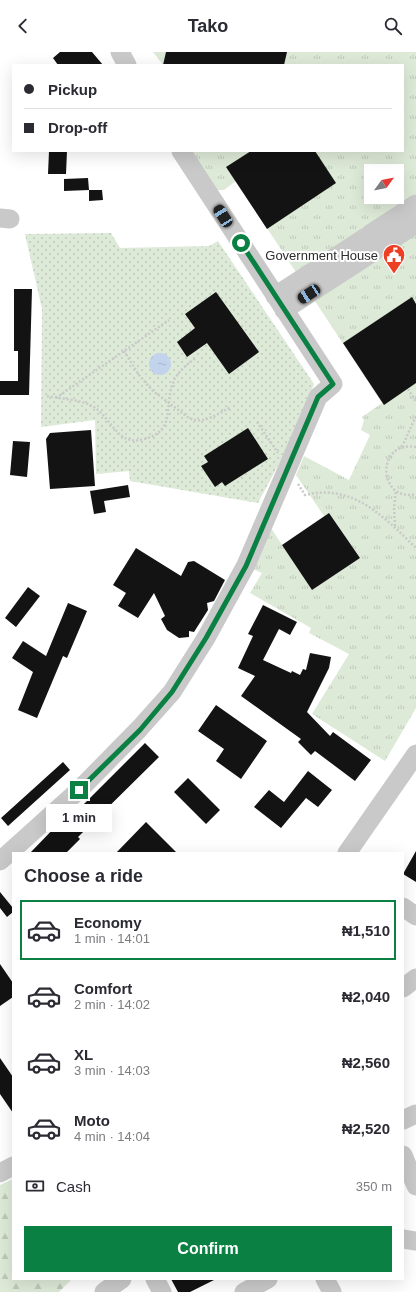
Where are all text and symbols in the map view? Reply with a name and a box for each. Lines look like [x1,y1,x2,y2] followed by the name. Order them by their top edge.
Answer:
[12,15,34,37] icon: back
[382,15,404,37] icon: search
[188,16,228,36] text: Tako
[48,81,97,98] text: Pickup
[48,119,107,136] text: Drop-off
[364,164,404,204] north arrow
[364,164,404,204] map controls
[211,203,235,229] car
[232,234,250,252] route start
[381,242,407,275] public building icon: Government House
[265,248,378,263] place label: Government House
[296,282,322,306] car
[70,781,88,799] route end
[46,804,112,832] callout: 1 min
[62,810,96,825] text: 1 min
[24,866,143,886] text: Choose a ride
[26,912,62,948] icon: car
[74,914,142,931] text: Economy
[342,922,390,939] text: ₦1,510
[74,931,150,946] text: 1 min · 14:01
[26,978,62,1014] icon: car
[74,980,132,997] text: Comfort
[342,988,390,1005] text: ₦2,040
[74,997,150,1012] text: 2 min · 14:02
[26,1044,62,1080] icon: car
[74,1046,93,1063] text: XL
[342,1054,390,1071] text: ₦2,560
[74,1063,150,1078] text: 3 min · 14:03
[26,1110,62,1146] icon: car
[74,1112,110,1129] text: Moto
[342,1120,390,1137] text: ₦2,520
[74,1129,150,1144] text: 4 min · 14:04
[24,1175,46,1197] icon: cash
[56,1178,91,1195] text: Cash
[356,1179,392,1194] text: 350 m
[24,1226,392,1272] button: Confirm

